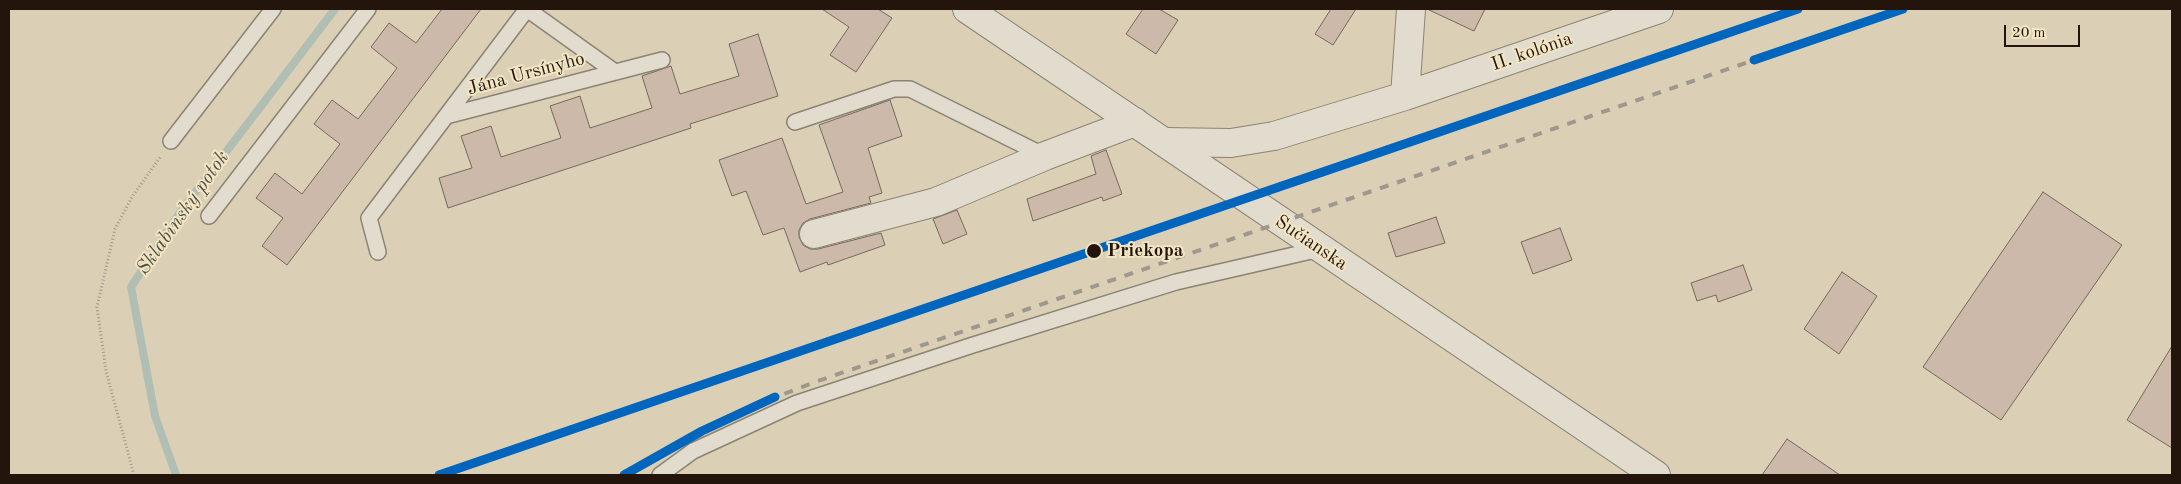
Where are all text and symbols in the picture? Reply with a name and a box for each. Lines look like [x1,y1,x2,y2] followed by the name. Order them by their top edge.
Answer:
[2006,15,2082,47] scale bar
[2012,26,2046,41] text: 20 m
[1488,28,1576,76] street label: II. kolónia
[465,47,587,101] street label: Jána Ursínyho
[131,146,235,280] water label: Sklabinský potok
[1270,210,1352,276] street label: Sučianska
[1107,240,1183,262] place label: Priekopa
[1085,242,1103,260] marker: Priekopa

